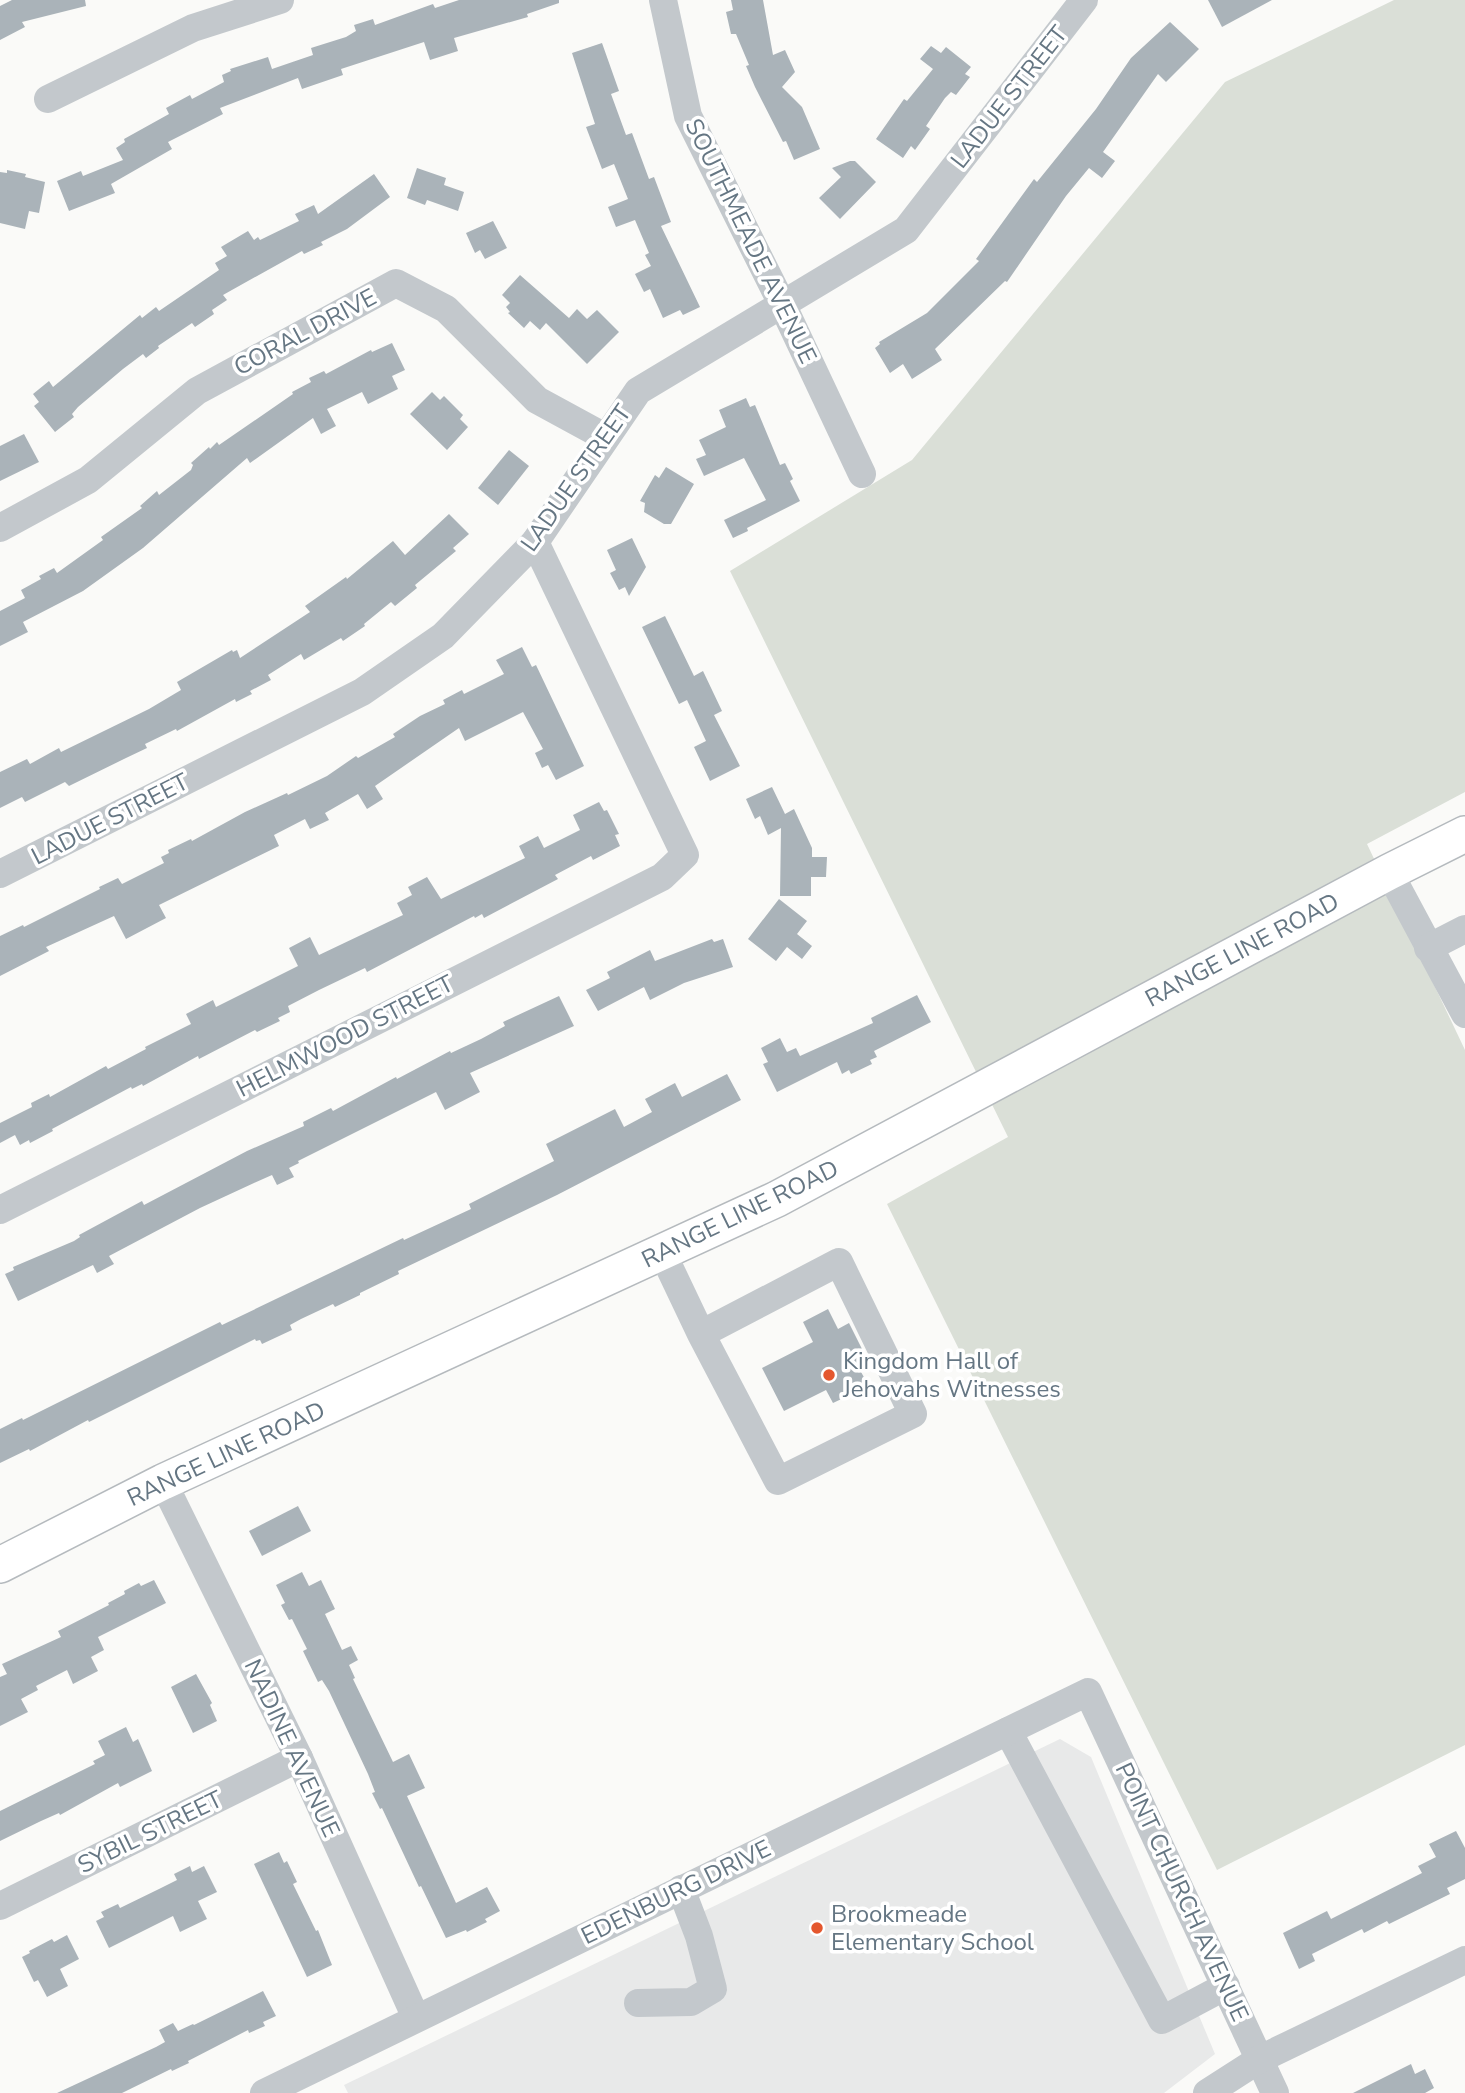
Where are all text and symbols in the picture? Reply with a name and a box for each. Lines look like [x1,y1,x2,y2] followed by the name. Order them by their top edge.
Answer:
[943,19,1075,175] street label: LADUE STREET
[678,113,824,369] street label: SOUTHMEADE AVENUE
[228,281,382,383] street label: CORAL DRIVE
[513,398,639,558] street label: LADUE STREET
[26,765,195,872] street label: LADUE STREET
[1140,885,1344,1015] street label: RANGE LINE ROAD
[231,967,460,1105] street label: HELMWOOD STREET
[636,1152,844,1276] street label: RANGE LINE ROAD
[842,1345,1061,1405] place label: Kingdom Hall of Jehovahs Witnesses
[821,1367,837,1383] marker: Kingdom Hall of Jehovahs Witnesses
[122,1394,330,1514] street label: RANGE LINE ROAD
[237,1654,347,1842] street label: NADINE AVENUE
[1108,1757,1256,2027] street label: POINT CHURCH AVENUE
[72,1783,228,1881] street label: SYBIL STREET
[576,1832,776,1952] street label: EDENBURG DRIVE
[831,1898,1034,1958] place label: Brookmeade Elementary School
[809,1920,825,1936] marker: Brookmeade Elementary School

